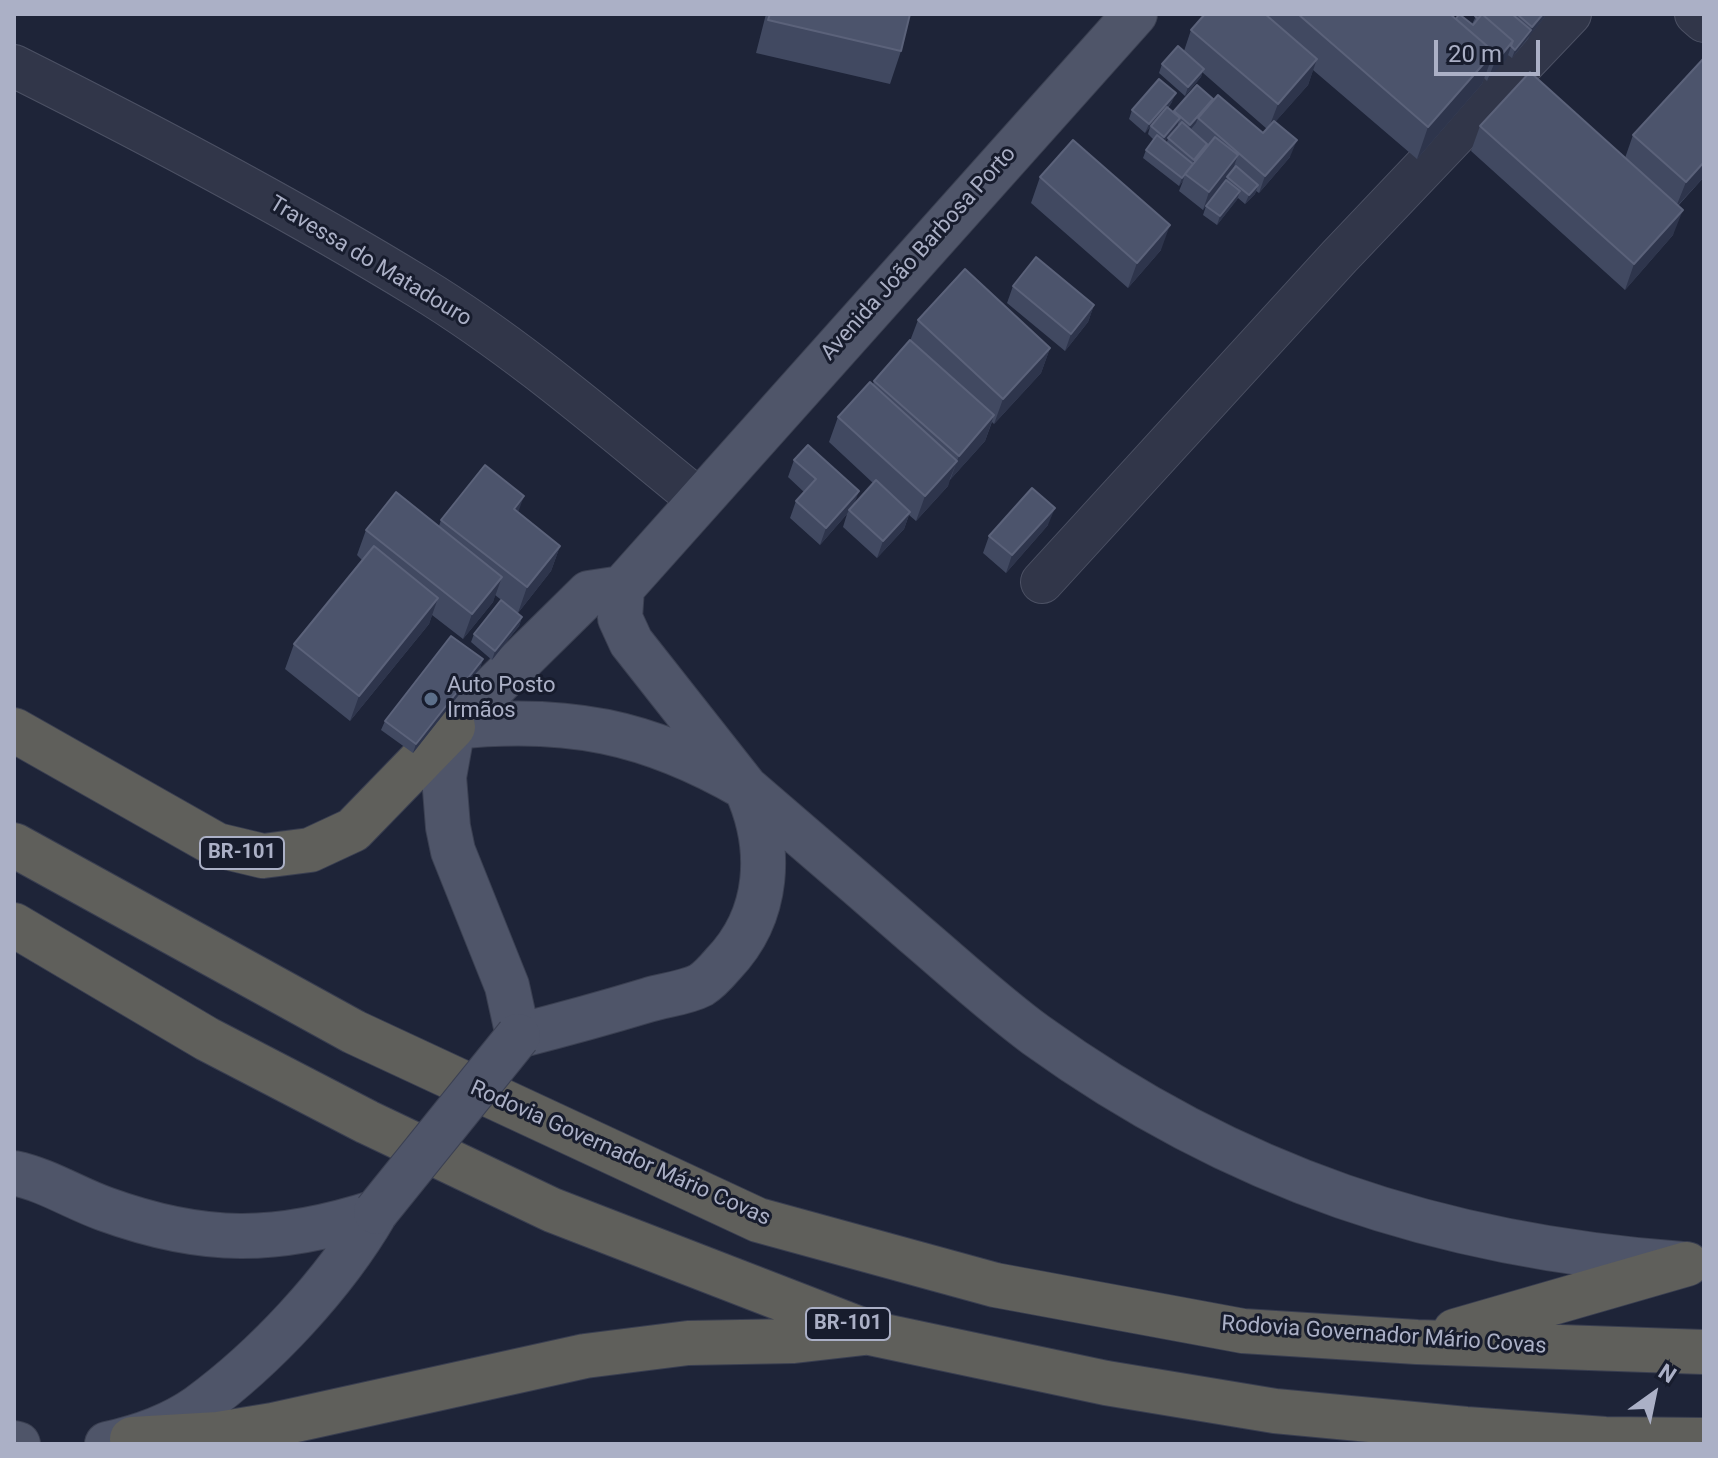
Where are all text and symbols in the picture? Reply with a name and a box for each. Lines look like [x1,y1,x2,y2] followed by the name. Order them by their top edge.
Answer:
[1438,24,1544,74] scale bar
[1448,40,1502,68] text: 20 m
[816,142,1022,366] street label: Avenida João Barbosa Porto
[264,191,476,333] street label: Travessa do Matadouro
[447,673,556,724] place label: Auto Posto Irmãos
[422,690,440,708] marker: Auto Posto Irmãos
[200,837,284,869] road number: BR-101
[466,1076,774,1232] street label: Rodovia Governador Mário Covas
[806,1308,890,1340] road number: BR-101
[1221,1311,1547,1361] street label: Rodovia Governador Mário Covas
[1614,1354,1694,1434] north arrow
[1654,1359,1681,1388] text: N

